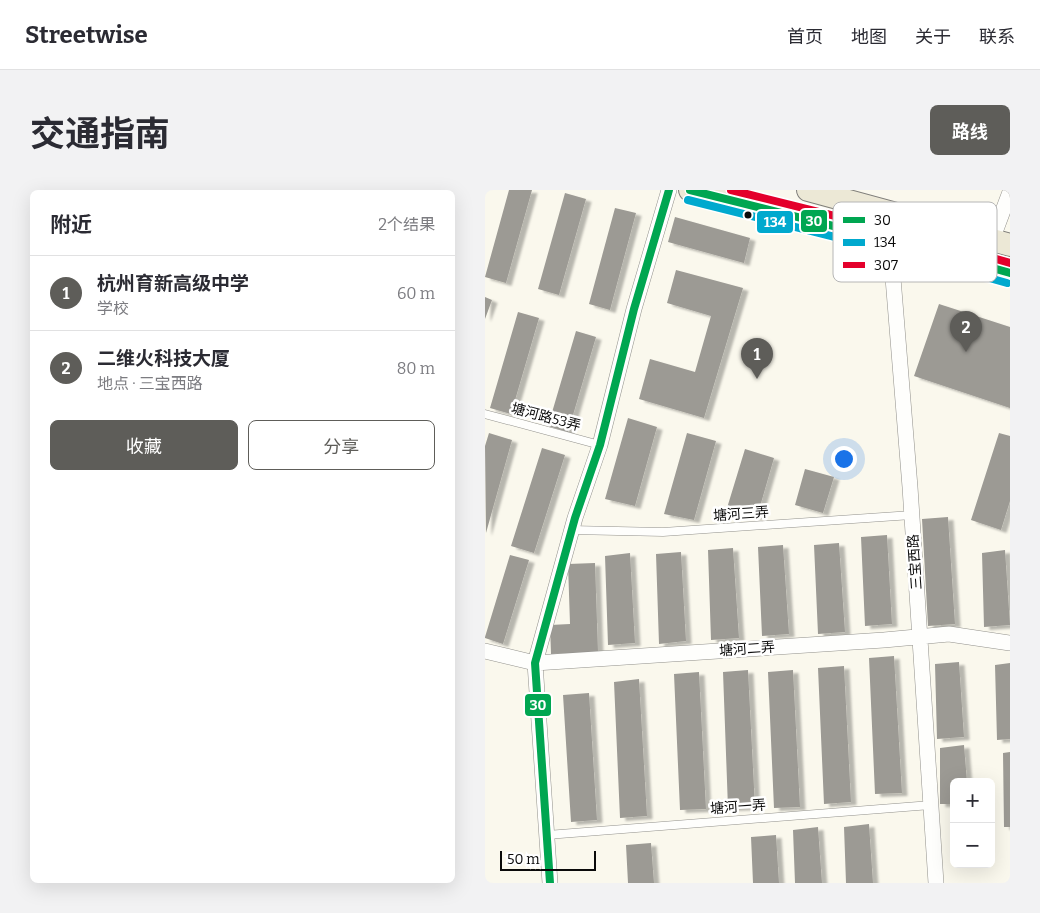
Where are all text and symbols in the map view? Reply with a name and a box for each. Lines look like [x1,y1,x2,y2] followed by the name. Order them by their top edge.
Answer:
[25,21,148,49] text: Streetwise
[787,26,823,48] text: 首页
[851,26,887,48] text: 地图
[915,26,951,48] text: 关于
[979,26,1015,48] text: 联系
[930,105,1010,155] button: 路线
[30,113,170,155] text: 交通指南
[833,202,997,282] legend
[800,209,828,233] line badge: 30
[743,210,753,220] unlabelled marker
[756,210,794,234] line badge: 134
[50,212,92,238] text: 附近
[874,212,891,229] text: 30
[806,213,823,230] text: 30
[764,214,787,231] text: 134
[378,215,435,234] text: 2个结果
[874,234,896,251] text: 134
[874,257,898,274] text: 307
[97,272,249,295] text: 杭州育新高级中学
[63,284,69,303] text: 1
[397,284,435,303] text: 60 m
[97,299,129,318] text: 学校
[950,311,982,352] pin: 2
[741,338,773,379] pin: 1
[97,347,230,370] text: 二维火科技大厦
[61,359,71,378] text: 2
[397,359,435,378] text: 80 m
[97,374,203,393] text: 地点 · 三宝西路
[509,400,583,434] street label: 塘河路53弄
[50,420,238,470] button: 收藏
[248,420,435,470] button: 分享
[831,446,857,472] your location
[712,504,770,524] street label: 塘河三弄
[905,533,925,591] street label: 三宝西路
[718,639,776,659] street label: 塘河二弄
[524,693,552,717] line badge: 30
[530,697,547,714] text: 30
[950,778,995,868] map controls
[950,778,995,823] button: +
[709,797,767,817] street label: 塘河一弄
[950,823,995,868] button: −
[500,848,596,871] scale bar
[507,851,540,868] text: 50 m

